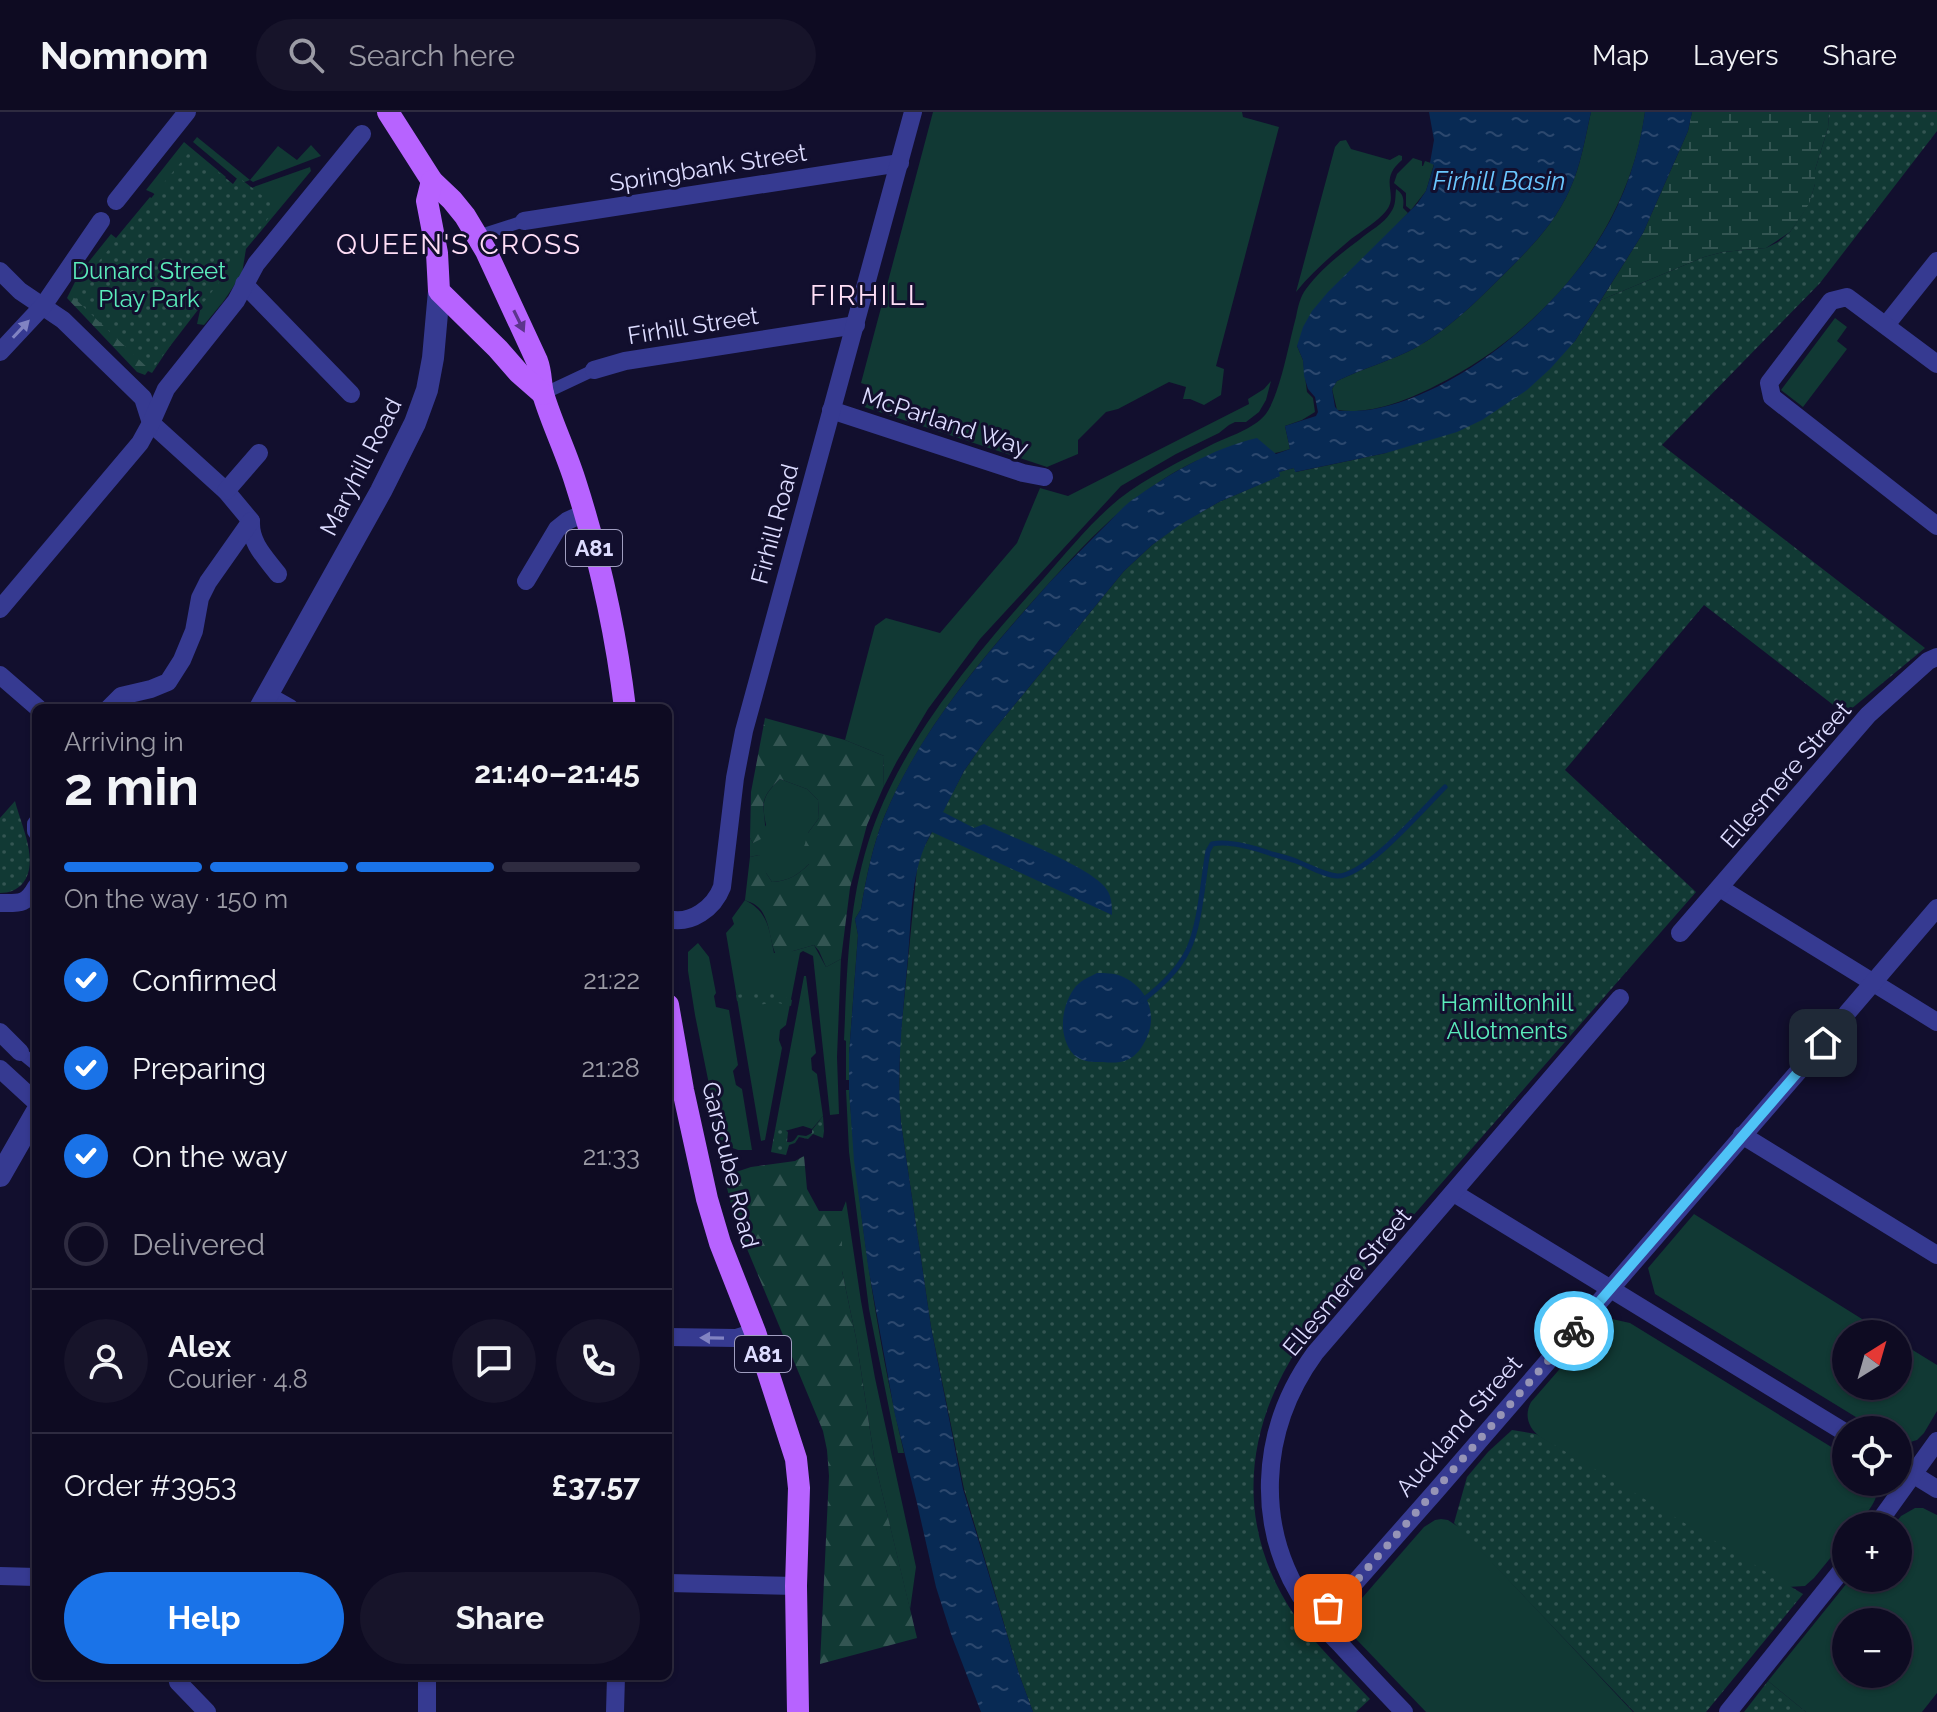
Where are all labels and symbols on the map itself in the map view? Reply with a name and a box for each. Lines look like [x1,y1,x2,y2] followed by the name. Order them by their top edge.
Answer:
[607,138,809,197] street label: Springbank Street
[1432,166,1566,196] water label: Firhill Basin
[336,228,582,261] district label: QUEEN'S CROSS
[72,256,226,313] park label: Dunard Street Play Park
[810,279,926,312] district label: FIRHILL
[625,301,760,350] street label: Firhill Street
[512,310,525,333] one-way arrow
[12,320,30,339] one-way arrow
[858,381,1032,462] street label: McParland Way
[313,393,408,540] street label: Maryhill Road
[745,461,804,587] street label: Firhill Road
[566,530,622,566] road number: A81
[1714,696,1857,854] street label: Ellesmere Street
[1441,988,1574,1045] park label: Hamiltonhill Allotments
[1789,1009,1857,1077] pin
[696,1079,765,1251] street label: Garscube Road
[1276,1202,1417,1362] street label: Ellesmere Street
[1534,1291,1614,1371] courier
[1832,1320,1912,1400] north arrow
[699,1331,724,1344] one-way arrow
[735,1336,791,1372] road number: A81
[1390,1349,1528,1502] street label: Auckland Street
[1294,1574,1362,1642] pin

